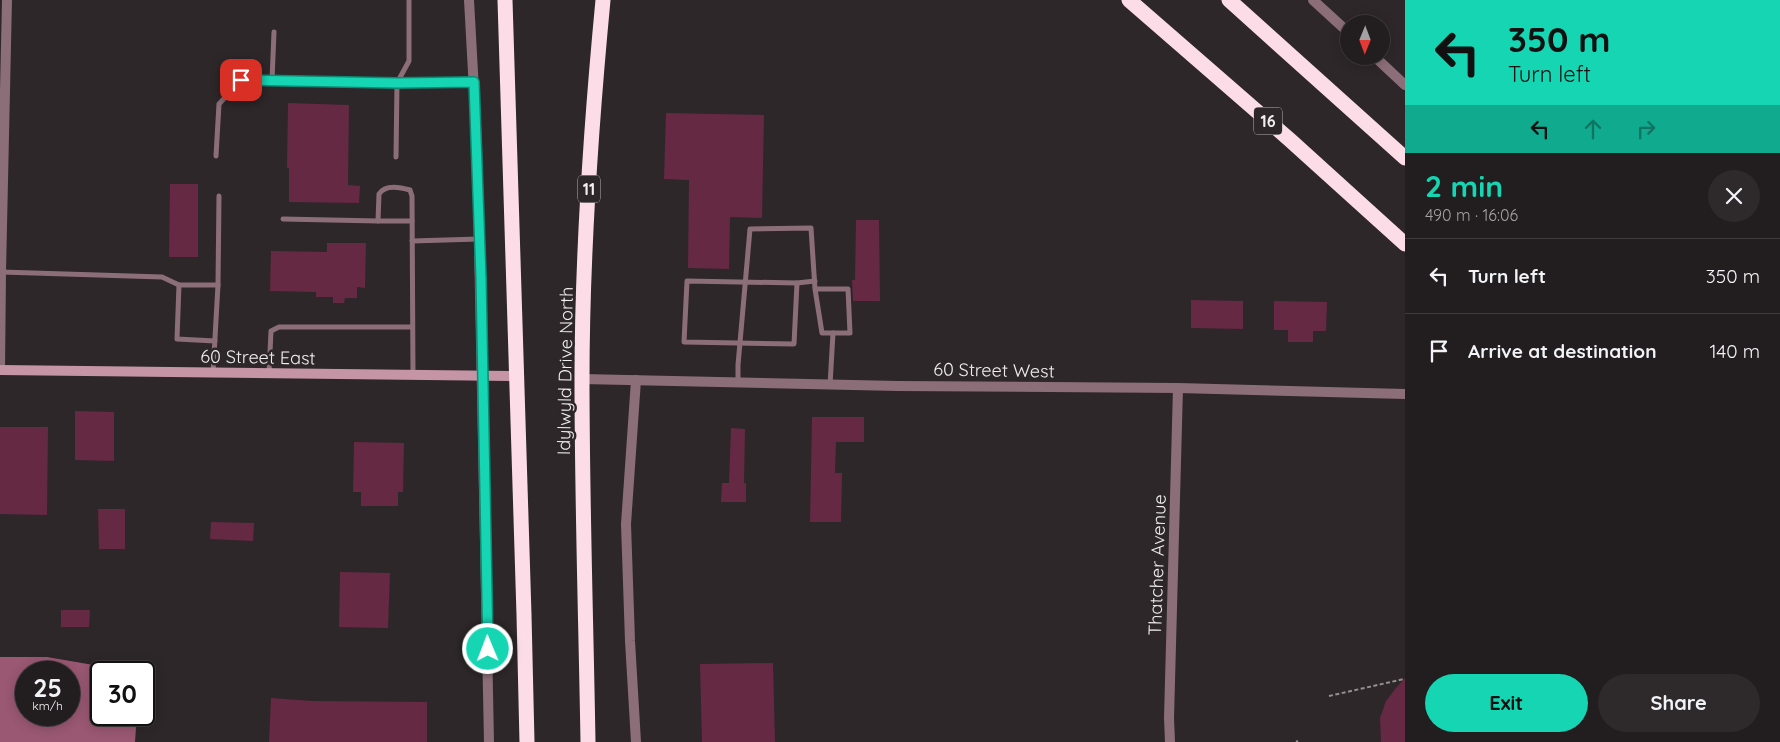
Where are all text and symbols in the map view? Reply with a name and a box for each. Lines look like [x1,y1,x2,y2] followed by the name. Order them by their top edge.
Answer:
[1340,15,1390,65] north arrow
[1340,15,1390,65] map controls
[1508,17,1611,61] text: 350 m
[1425,20,1490,85] icon: left
[220,59,262,101] pin
[1508,60,1591,88] text: Turn left
[227,66,255,94] icon: arrive
[1254,108,1282,134] road number: 16
[1526,115,1554,143] icon: left
[1579,115,1607,143] icon: ahead
[1632,115,1660,143] icon: right
[1425,167,1503,205] text: 2 min
[1708,170,1760,222] button: close
[578,175,600,202] road number: 11
[1425,205,1518,225] text: 490 m · 16:06
[1425,262,1453,290] icon: left
[1468,264,1546,288] text: Turn left
[1706,264,1760,288] text: 350 m
[552,287,578,455] street label: Idylwyld Drive North
[1425,337,1453,365] icon: arrive
[1468,339,1657,363] text: Arrive at destination
[1709,339,1760,363] text: 140 m
[200,344,316,370] street label: 60 Street East
[933,357,1055,383] street label: 60 Street West
[1143,494,1171,636] street label: Thatcher Avenue
[461,622,513,674] position arrow
[90,661,155,726] speed limit sign: 30
[33,672,62,703] text: 25
[1425,674,1588,732] button: Exit
[1598,674,1760,732] button: Share
[32,698,63,713] text: km/h

